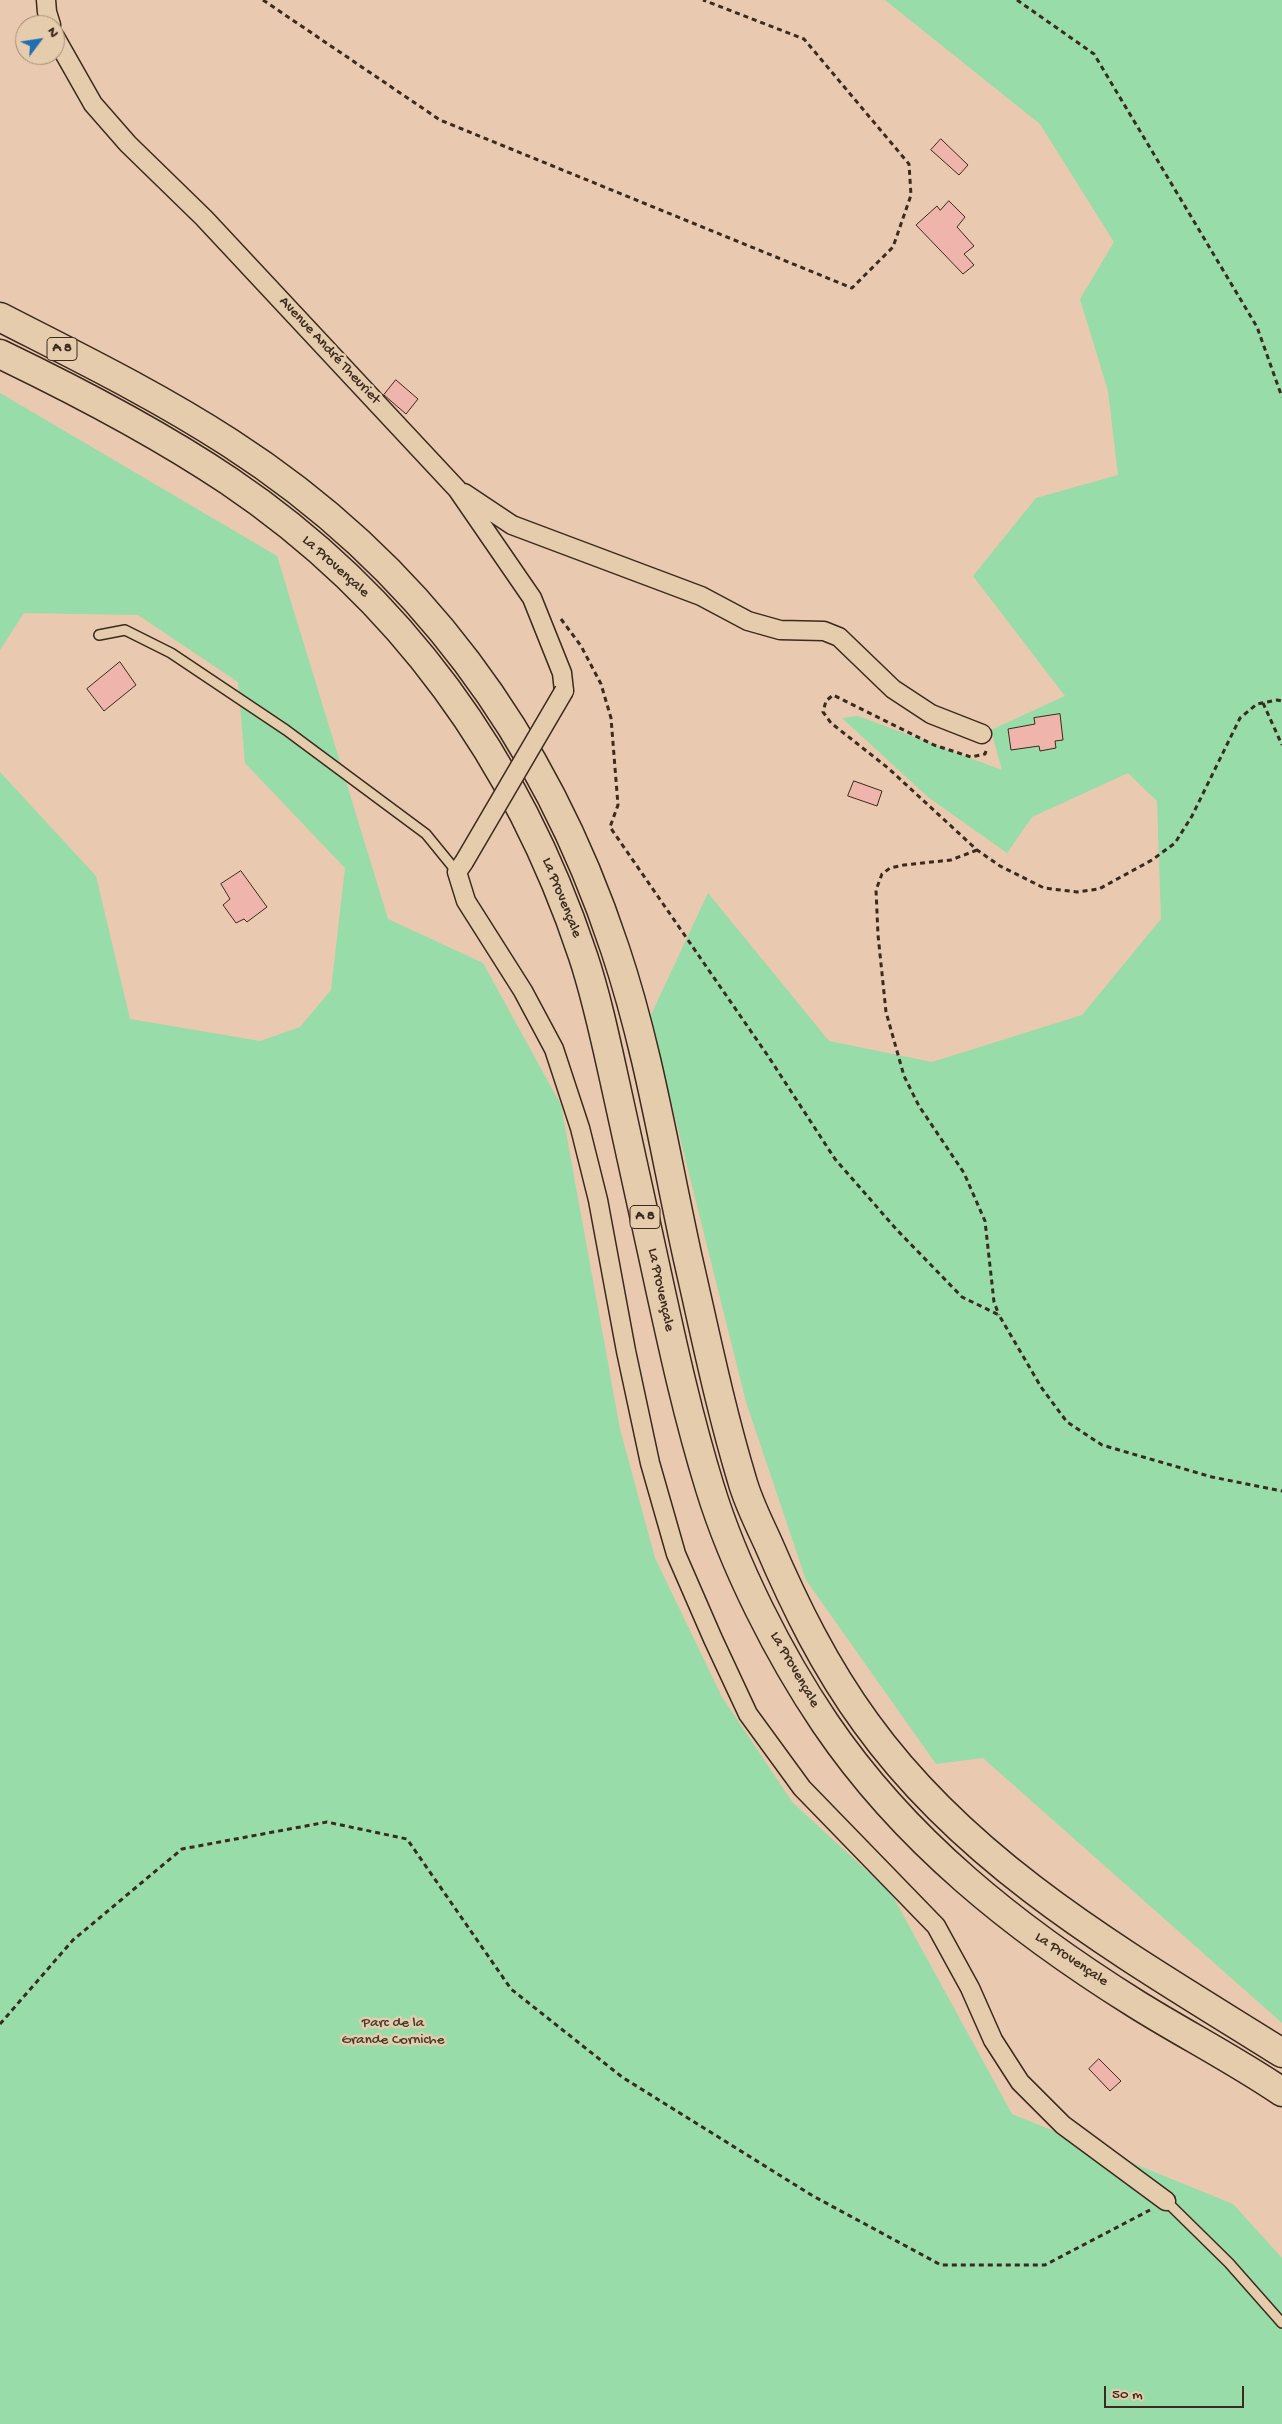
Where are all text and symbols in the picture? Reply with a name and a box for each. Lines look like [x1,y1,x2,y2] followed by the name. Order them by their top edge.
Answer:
[15,15,65,65] north arrow
[43,24,62,41] text: N
[274,293,384,409] street label: Avenue André Theuriet
[47,338,77,360] road number: A 8
[298,532,372,602] street label: La Provençale
[537,855,585,941] street label: La Provençale
[630,1206,660,1228] road number: A 8
[642,1247,678,1333] street label: La Provençale
[765,1629,823,1711] street label: La Provençale
[1031,1929,1111,1991] street label: La Provençale
[342,2015,444,2050] park label: Parc de la Grande Corniche
[1107,2376,1247,2408] scale bar
[1112,2386,1143,2404] text: 50 m

